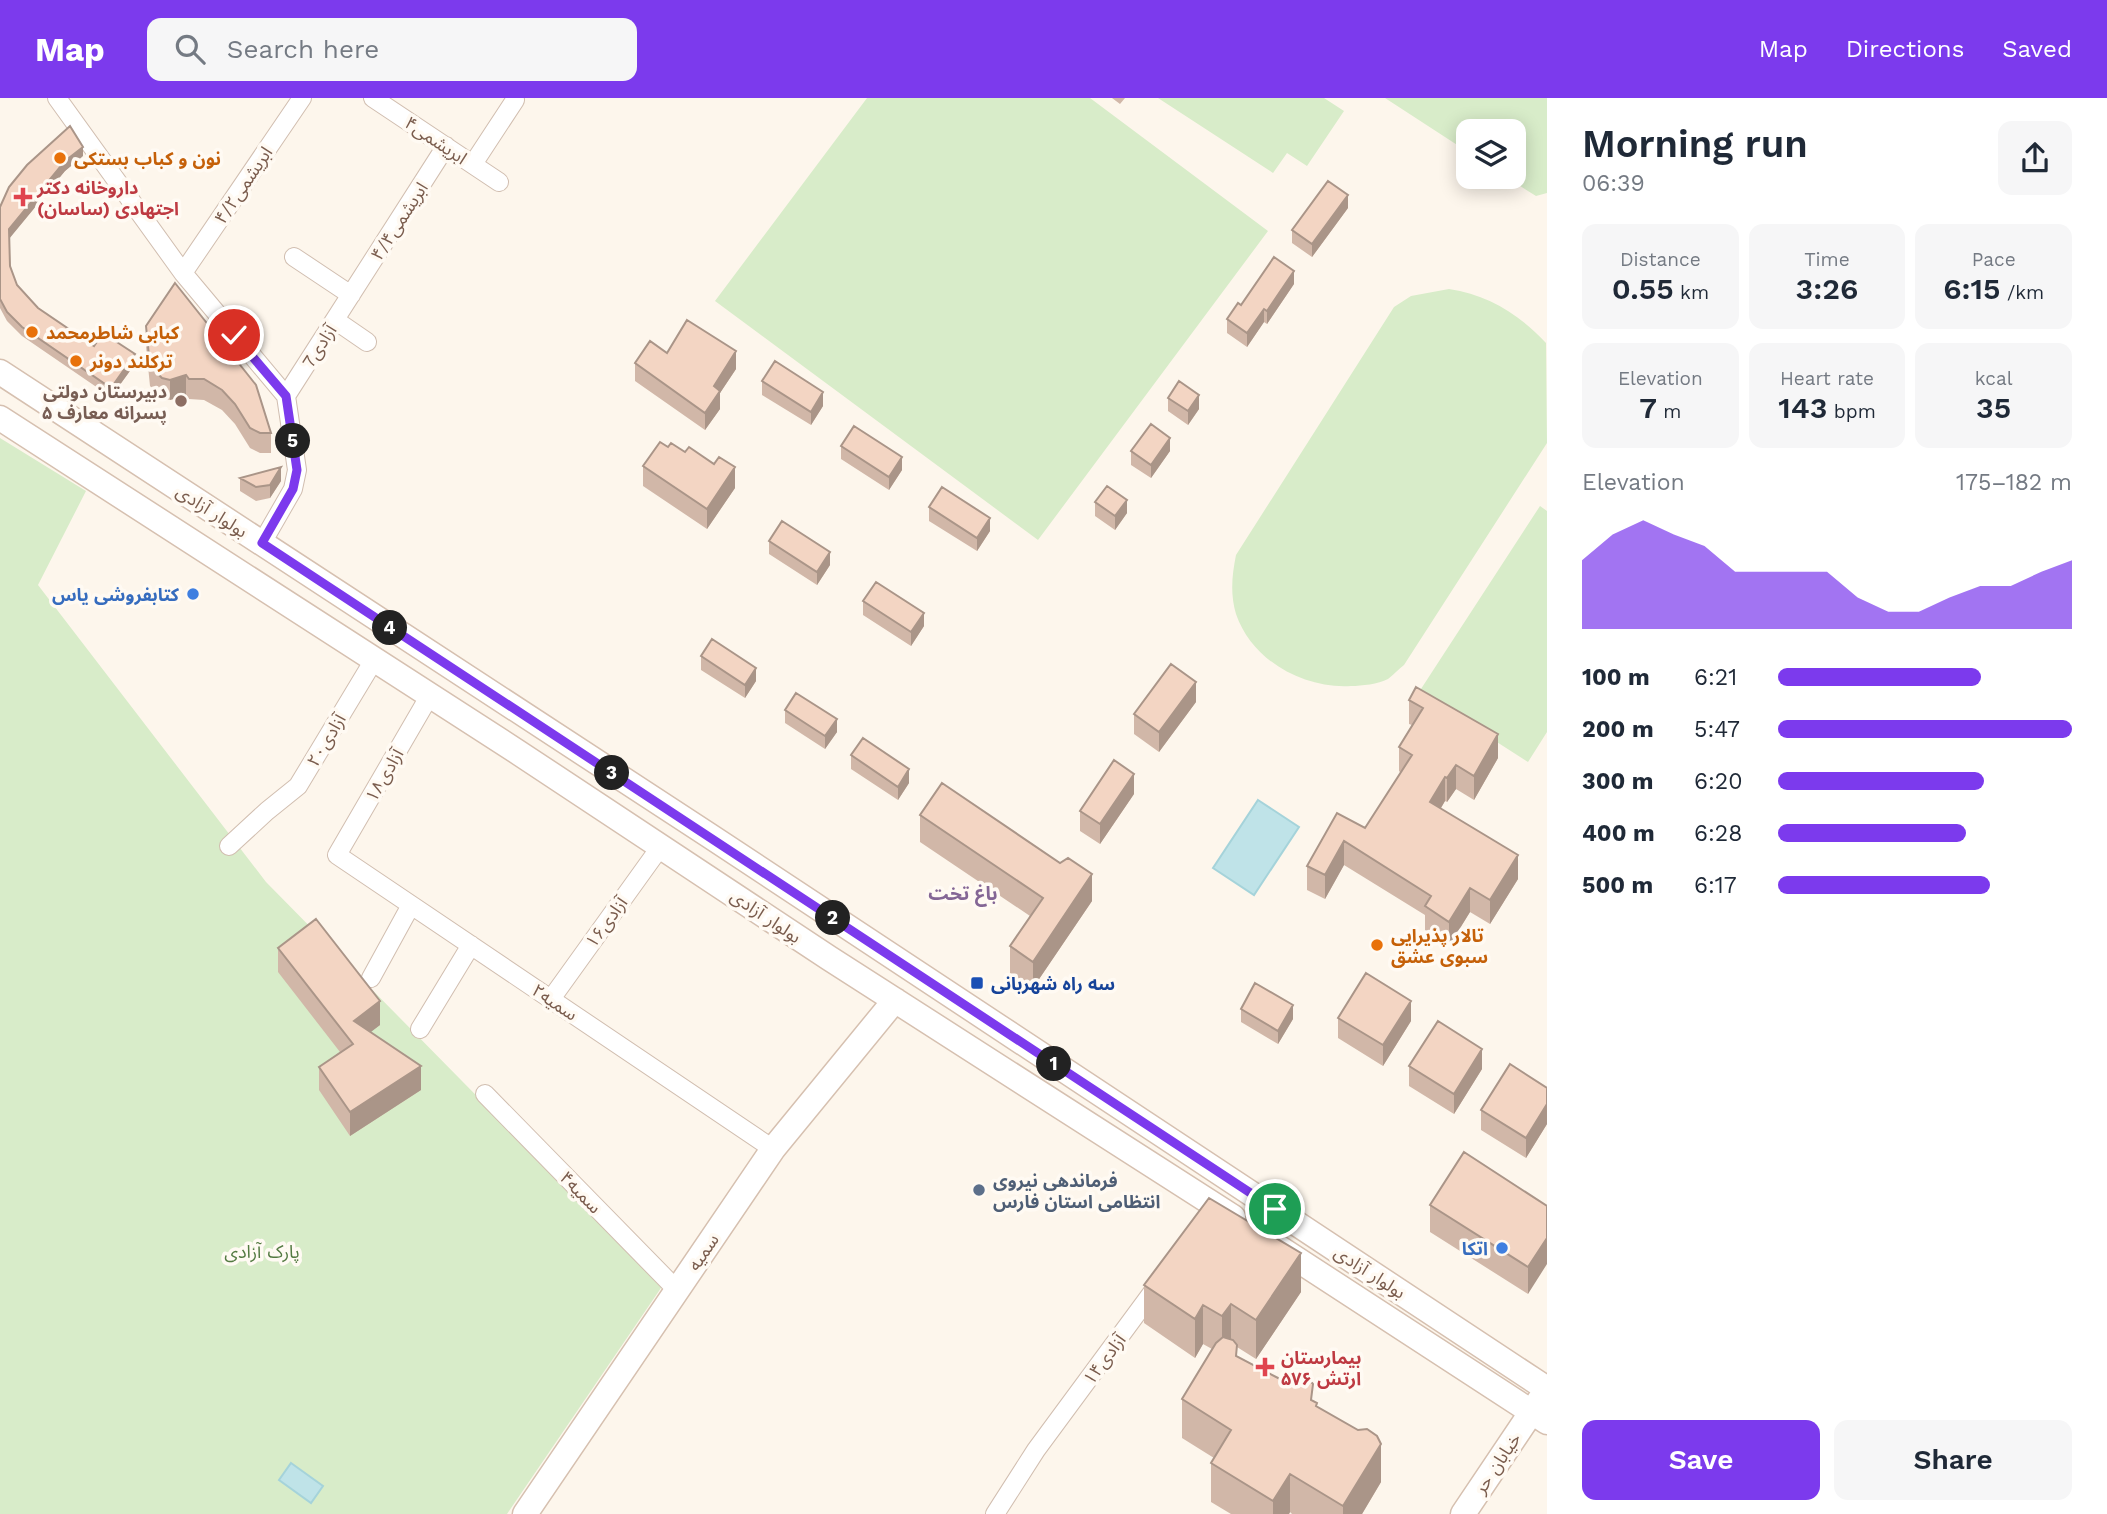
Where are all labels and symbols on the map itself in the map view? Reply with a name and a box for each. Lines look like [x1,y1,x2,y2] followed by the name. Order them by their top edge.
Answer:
[400,112,471,169] street label: ابریشمی۴
[210,142,277,228] street label: ابریشمی۴/۲
[74,148,221,169] place label: نون و کباب بستکی
[52,150,68,166] marker: نون و کباب بستکی
[36,177,179,219] place label: داروخانه دکتر اجتهادی (ساسان)
[366,178,433,264] street label: ابریشمی۴/۴
[15,189,31,205] marker: داروخانه دکتر اجتهادی (ساسان)
[204,305,264,365] pin
[297,320,342,372] street label: 7آزادی
[46,322,180,344] place label: کبابی شاطرمحمد
[24,324,40,340] marker: کبابی شاطرمحمد
[89,351,173,373] place label: ترکلند دونر
[68,353,84,369] marker: ترکلند دونر
[42,381,167,424] place label: دبیرستان دولتی پسرانه معارف ۵
[173,393,189,409] marker: دبیرستان دولتی پسرانه معارف ۵
[276,424,310,458] pin: 5
[172,480,251,543] street label: بولوار آزادی
[52,584,180,606] place label: کتابفروشی یاس
[185,586,201,602] marker: کتابفروشی یاس
[372,610,408,646] pin: 4
[302,709,351,771] street label: آزادی۲۰
[361,744,409,806] street label: آزادی۱۸
[594,756,630,790] pin: 3
[928,882,998,907] district label: باغ تخت
[726,885,805,948] street label: بولوار آزادی
[581,892,633,952] street label: آزادی۱۶
[816,900,850,936] pin: 2
[1391,925,1488,968] place label: تالار پذیرایی سبوی عشق
[1369,937,1385,953] marker: تالار پذیرایی سبوی عشق
[991,973,1115,995] place label: سه راه شهربانی
[969,975,985,991] marker: سه راه شهربانی
[528,979,582,1025] street label: ۲سمیه
[1036,1046,1072,1082] pin: 1
[556,1167,606,1217] street label: سمیه۴
[993,1170,1160,1213] place label: فرماندهی نیروی انتظامی استان فارس
[1245,1179,1305,1239] pin
[971,1182,987,1198] marker: فرماندهی نیروی انتظامی استان فارس
[683,1230,723,1274] street label: سمیه
[1462,1238,1488,1259] place label: اتکا
[1494,1240,1510,1256] marker: اتکا
[224,1241,300,1263] park label: پارک آزادی
[1330,1241,1409,1304] street label: بولوار آزادی
[1078,1329,1131,1389] street label: آزادی۱۴
[1281,1347,1361,1390] place label: بیمارستان ۵۷۶ ارتش
[1255,1357,1275,1377] marker: بیمارستان ۵۷۶ ارتش
[1468,1429,1526,1499] street label: خیابان حر

